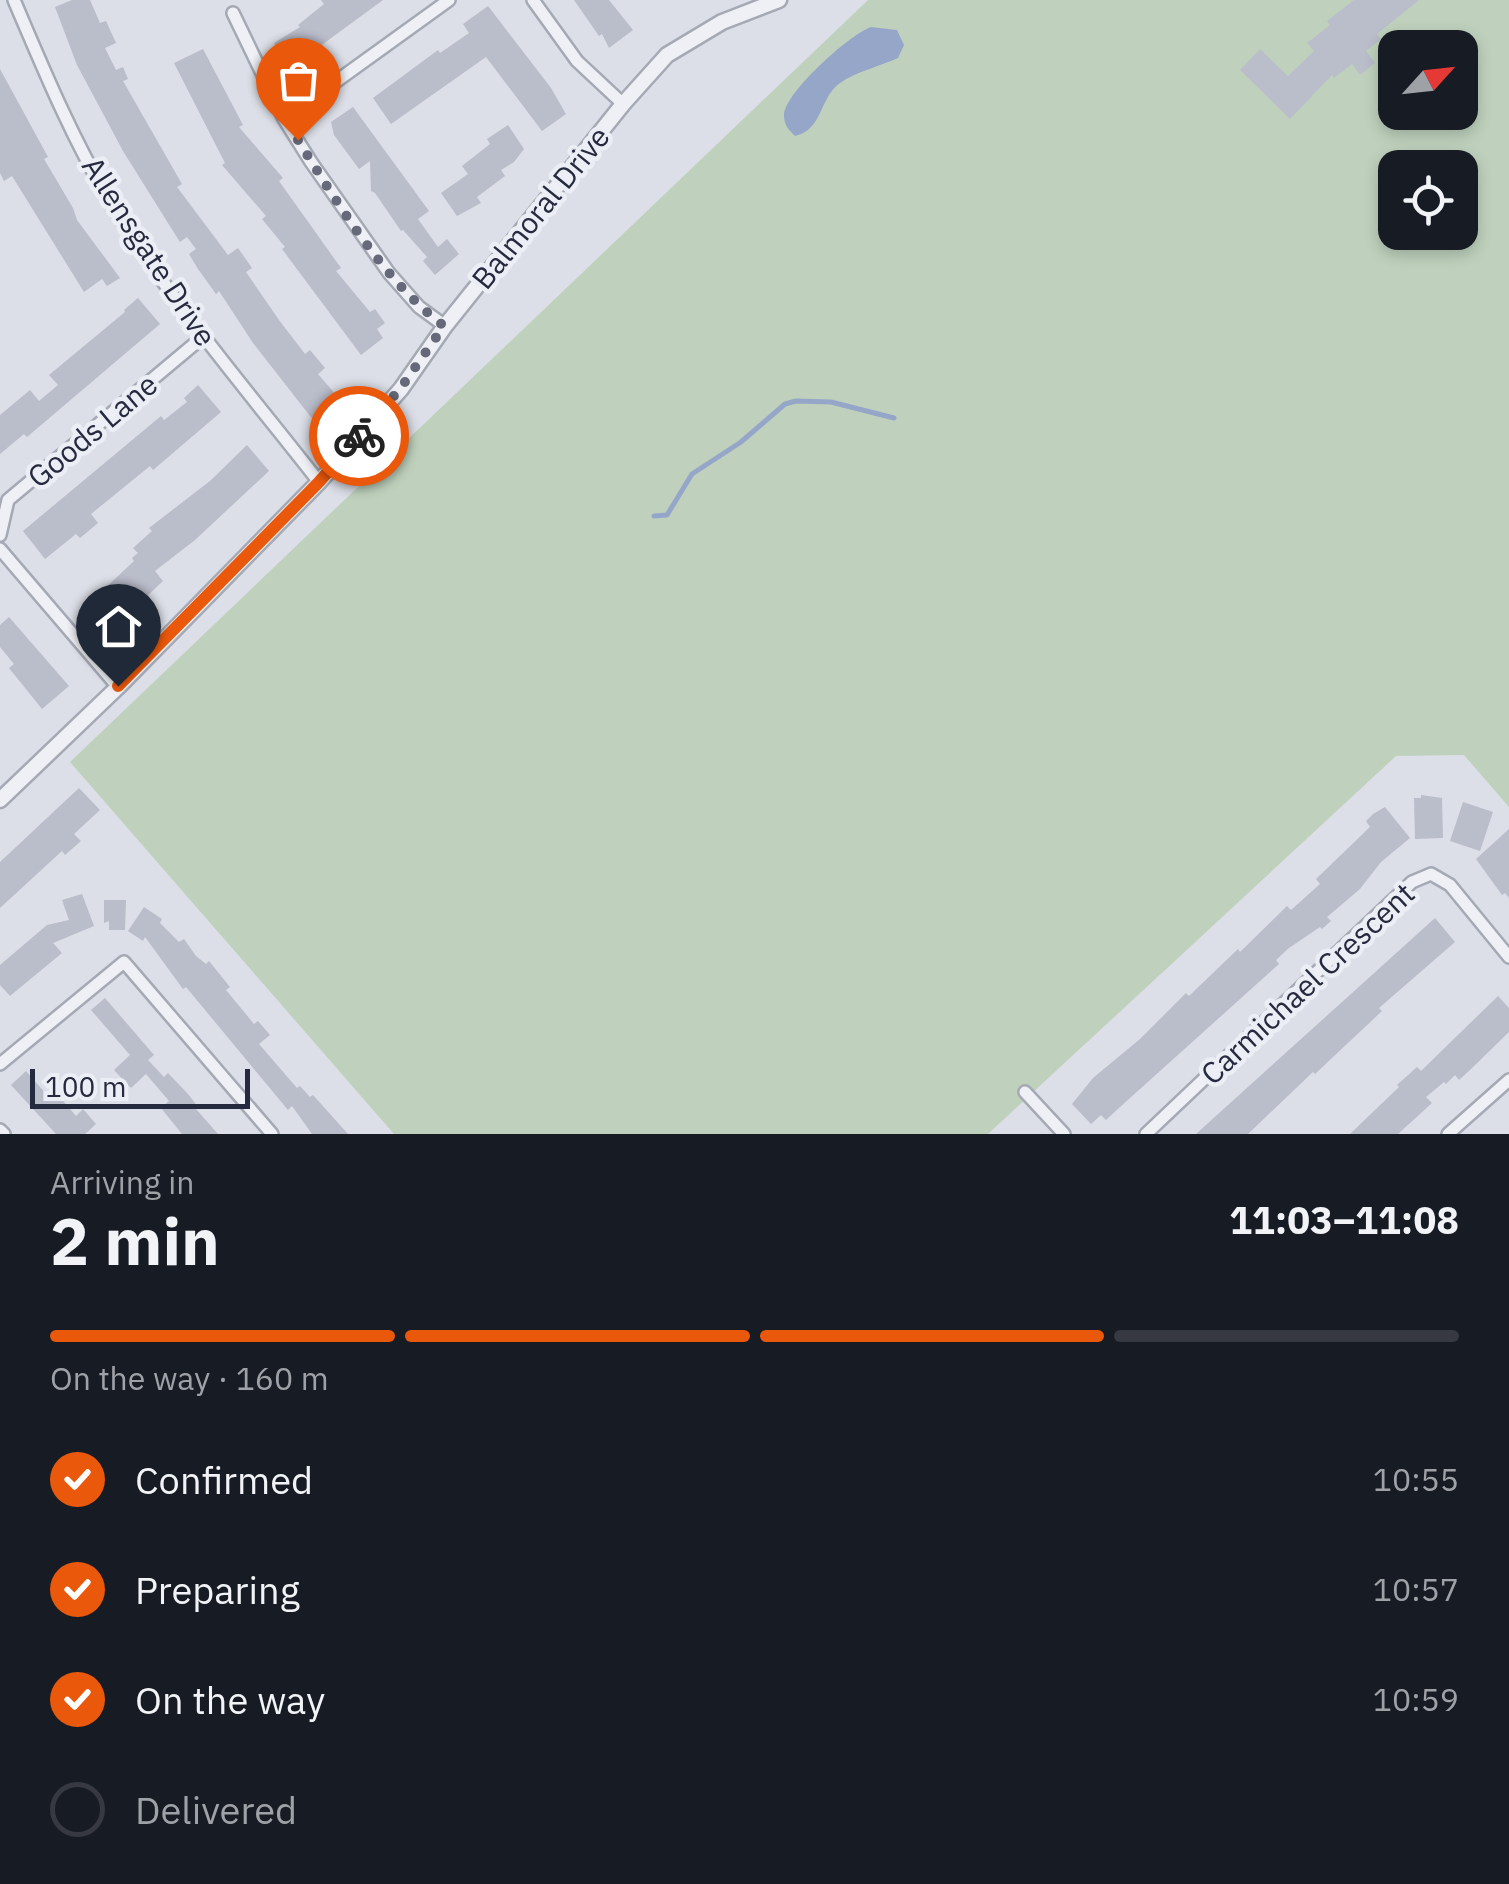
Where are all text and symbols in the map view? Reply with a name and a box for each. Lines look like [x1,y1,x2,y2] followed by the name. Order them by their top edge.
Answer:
[1378,30,1478,130] north arrow
[1378,30,1478,250] map controls
[256,38,341,141] pin
[271,53,326,108] icon: bag
[462,118,618,296] street label: Balmoral Drive
[74,149,226,353] street label: Allensgate Drive
[1378,150,1478,250] button: locate
[19,364,165,496] street label: Goods Lane
[309,386,409,486] courier
[332,409,387,464] icon: bike
[76,584,161,687] pin
[91,599,146,654] icon: home
[1192,874,1422,1092] street label: Carmichael Crescent
[30,1064,250,1108] scale bar
[45,1068,126,1105] text: 100 m
[50,1161,195,1203] text: Arriving in
[1229,1195,1459,1244] text: 11:03–11:08
[50,1198,220,1283] text: 2 min
[50,1357,329,1399] text: On the way · 160 m
[50,1452,105,1507] icon: check
[135,1455,313,1504] text: Confirmed
[1373,1458,1459,1500] text: 10:55
[50,1562,105,1617] icon: check
[135,1565,300,1614] text: Preparing
[1373,1568,1459,1610] text: 10:57
[50,1672,105,1727] icon: check
[135,1675,325,1724] text: On the way
[1373,1678,1459,1720] text: 10:59
[135,1785,297,1834] text: Delivered

